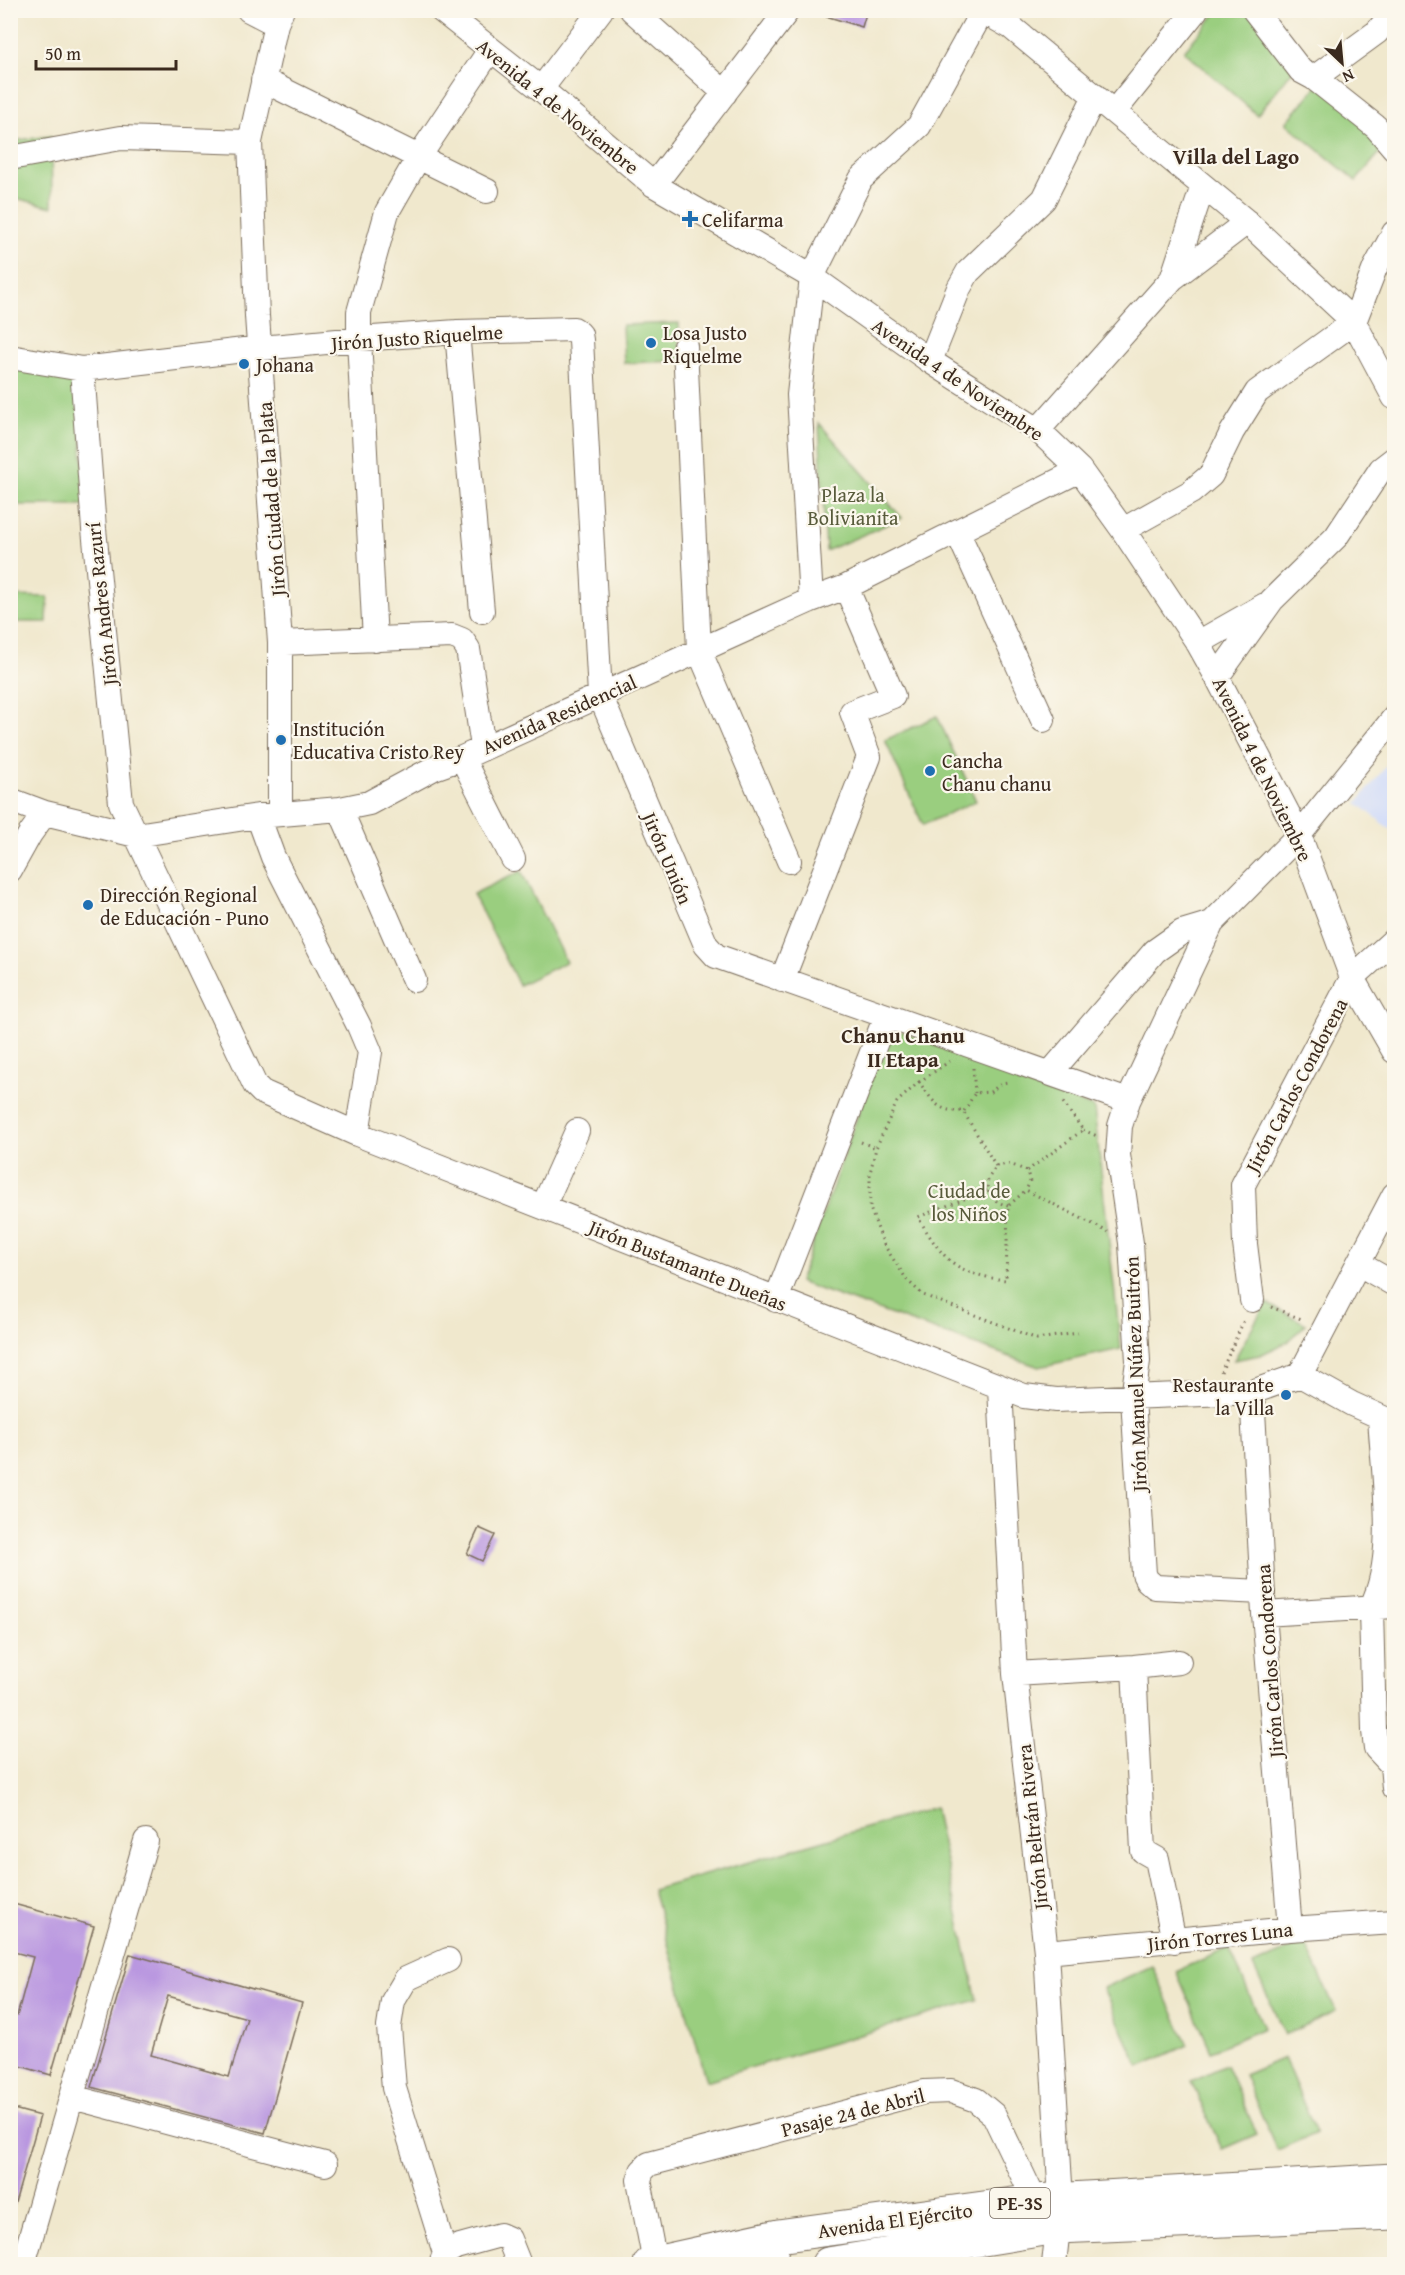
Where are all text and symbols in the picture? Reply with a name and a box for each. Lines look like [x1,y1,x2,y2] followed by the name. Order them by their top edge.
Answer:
[470,31,646,181] street label: Avenida 4 de Noviembre
[36,33,176,71] scale bar
[1312,33,1372,93] north arrow
[45,40,81,67] text: 50 m
[1338,63,1359,90] text: N
[1173,141,1299,172] district label: Villa del Lago
[702,205,784,234] place label: Celifarma
[683,212,697,226] marker: Celifarma
[866,311,1050,447] street label: Avenida 4 de Noviembre
[327,317,504,358] street label: Jirón Justo Riquelme
[663,318,747,370] place label: Losa Justo Riquelme
[644,336,658,350] marker: Losa Justo Riquelme
[253,350,314,379] place label: Johana
[237,357,251,371] marker: Johana
[250,400,292,600] street label: Jirón Ciudad de la Plata
[807,480,899,532] park label: Plaza la Bolivianita
[78,521,124,690] street label: Jirón Andres Razurí
[477,667,641,761] street label: Avenida Residencial
[1206,672,1320,866] street label: Avenida 4 de Noviembre
[293,714,464,766] place label: Institución Educativa Cristo Rey
[274,733,288,747] marker: Institución Educativa Cristo Rey
[942,746,1051,798] place label: Cancha Chanu chanu
[923,764,937,778] marker: Cancha Chanu chanu
[634,805,700,909] street label: Jirón Unión
[100,880,269,932] place label: Dirección Regional de Educación - Puno
[81,898,95,912] marker: Dirección Regional de Educación - Puno
[1236,992,1355,1180] street label: Jirón Carlos Condorena
[841,1020,965,1075] district label: Chanu Chanu II Etapa
[928,1176,1010,1228] park label: Ciudad de los Niños
[582,1211,792,1318] street label: Jirón Bustamante Dueñas
[1116,1256,1154,1495] street label: Jirón Manuel Núñez Buitrón
[1173,1370,1275,1422] place label: Restaurante la Villa
[1279,1388,1293,1402] marker: Restaurante la Villa
[1248,1563,1290,1762] street label: Jirón Carlos Condorena
[1009,1742,1055,1914] street label: Jirón Beltrán Rivera
[1143,1914,1295,1958] street label: Jirón Torres Luna
[778,2080,928,2144] street label: Pasaje 24 de Abril
[990,2188,1050,2218] road number: PE-3S
[816,2195,974,2245] street label: Avenida El Ejército

